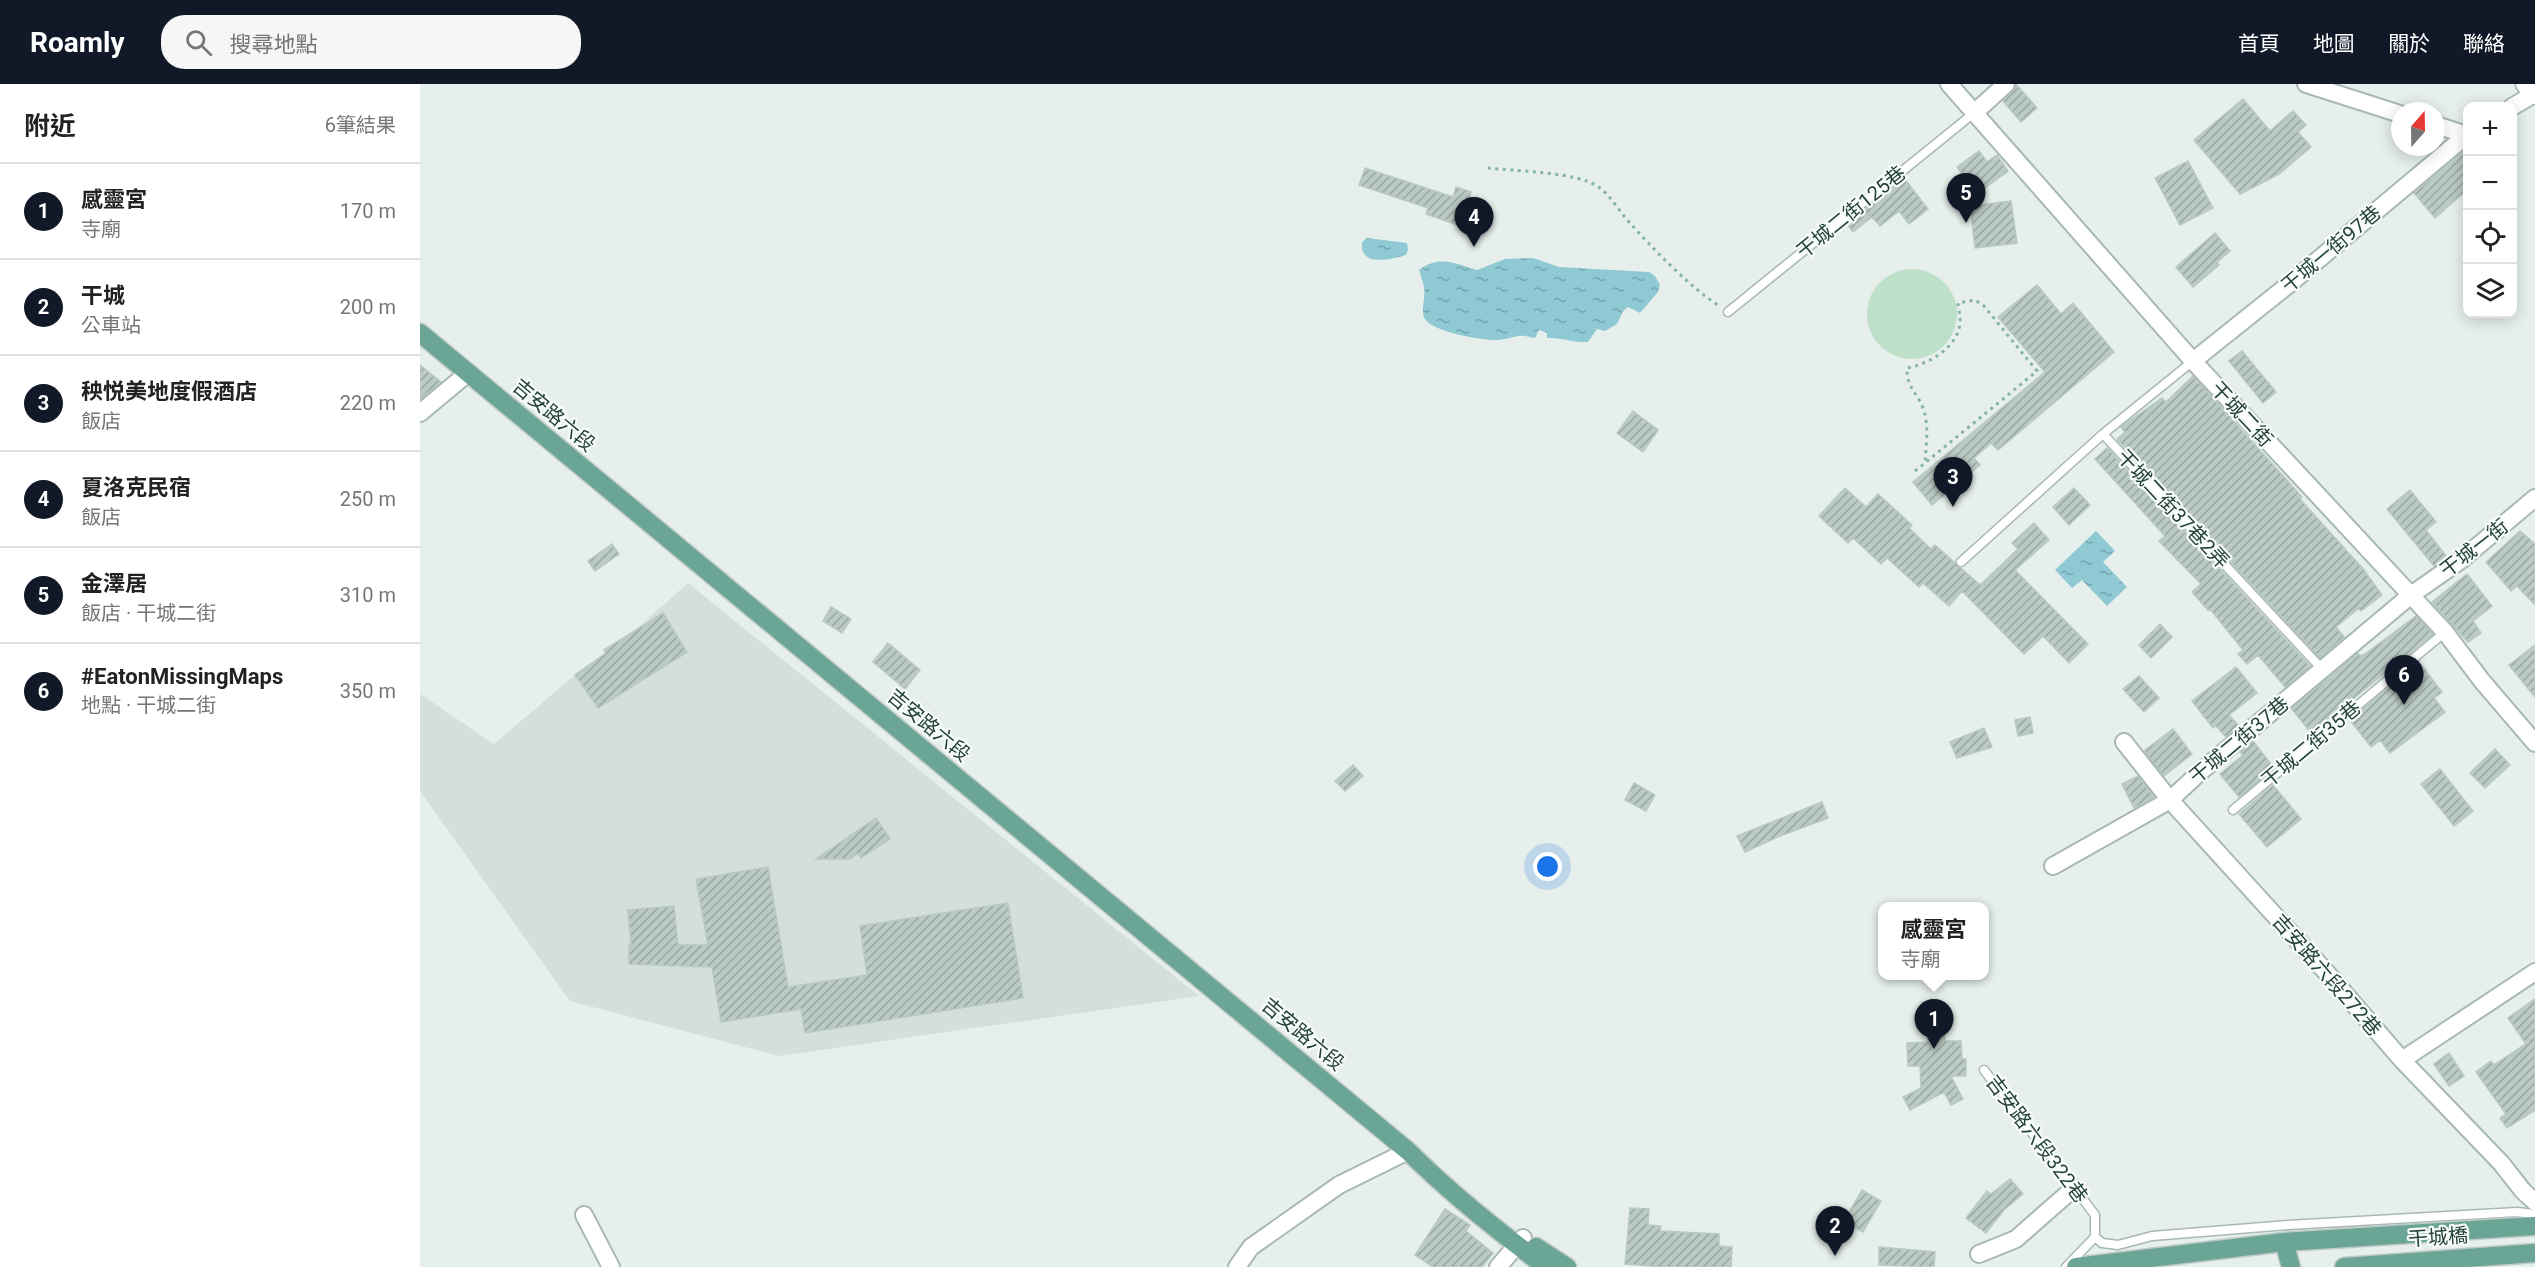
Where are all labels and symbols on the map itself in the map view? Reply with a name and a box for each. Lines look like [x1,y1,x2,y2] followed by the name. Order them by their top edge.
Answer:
[2391,102,2445,156] north arrow
[1791,161,1911,263] street label: 干城二街125巷
[1946,174,1986,223] pin: 5
[1454,198,1494,247] pin: 4
[2276,200,2386,298] street label: 干城一街97巷
[508,374,600,456] street label: 吉安路六段
[2206,377,2278,451] street label: 干城二街
[2112,445,2234,573] street label: 干城二街37巷2弄
[1934,458,1972,507] pin: 3
[2435,514,2513,582] street label: 干城一街
[2384,656,2424,705] pin: 6
[883,684,975,766] street label: 吉安路六段
[2184,691,2294,789] street label: 干城二街37巷
[2256,695,2366,793] street label: 干城二街35巷
[1533,852,1562,881] your location
[2268,909,2386,1041] street label: 吉安路六段272巷
[1257,993,1349,1075] street label: 吉安路六段
[1914,1000,1954,1049] pin: 1
[1981,1070,2093,1208] street label: 吉安路六段322巷
[1816,1206,1854,1256] pin: 2
[2407,1223,2469,1251] street label: 干城橋

